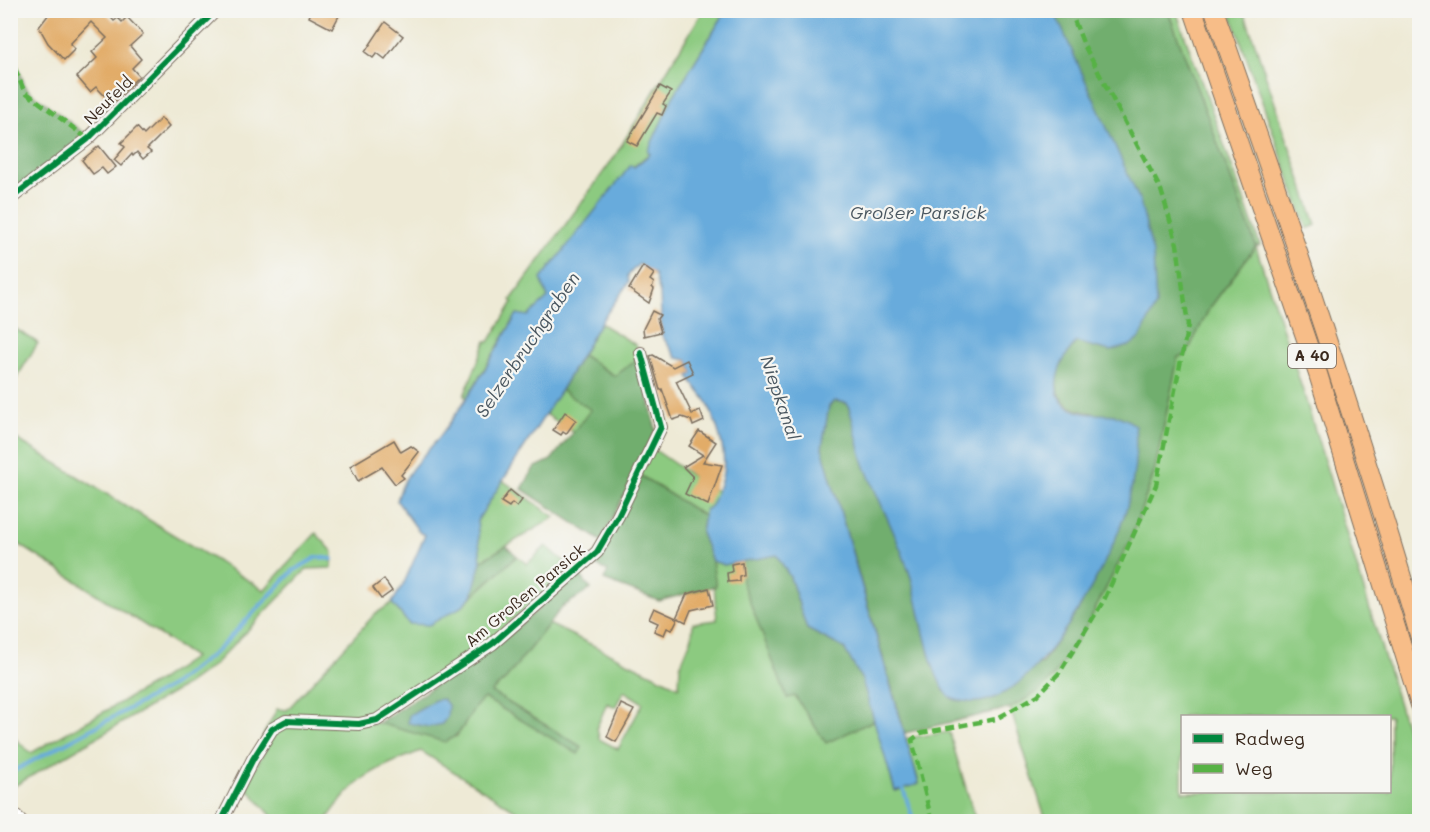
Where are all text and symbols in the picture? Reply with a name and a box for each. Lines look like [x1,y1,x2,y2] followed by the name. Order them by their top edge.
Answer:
[79,71,137,129] street label: Neufeld
[850,200,986,224] water label: Großer Parsick
[470,267,585,422] water label: Selzerbruchgraben
[1288,344,1336,368] road number: A 40
[755,352,807,443] water label: Niepkanal
[460,538,589,651] street label: Am Großen Parsick
[1181,715,1391,793] legend
[1235,726,1305,750] text: Radweg
[1235,756,1272,780] text: Weg

